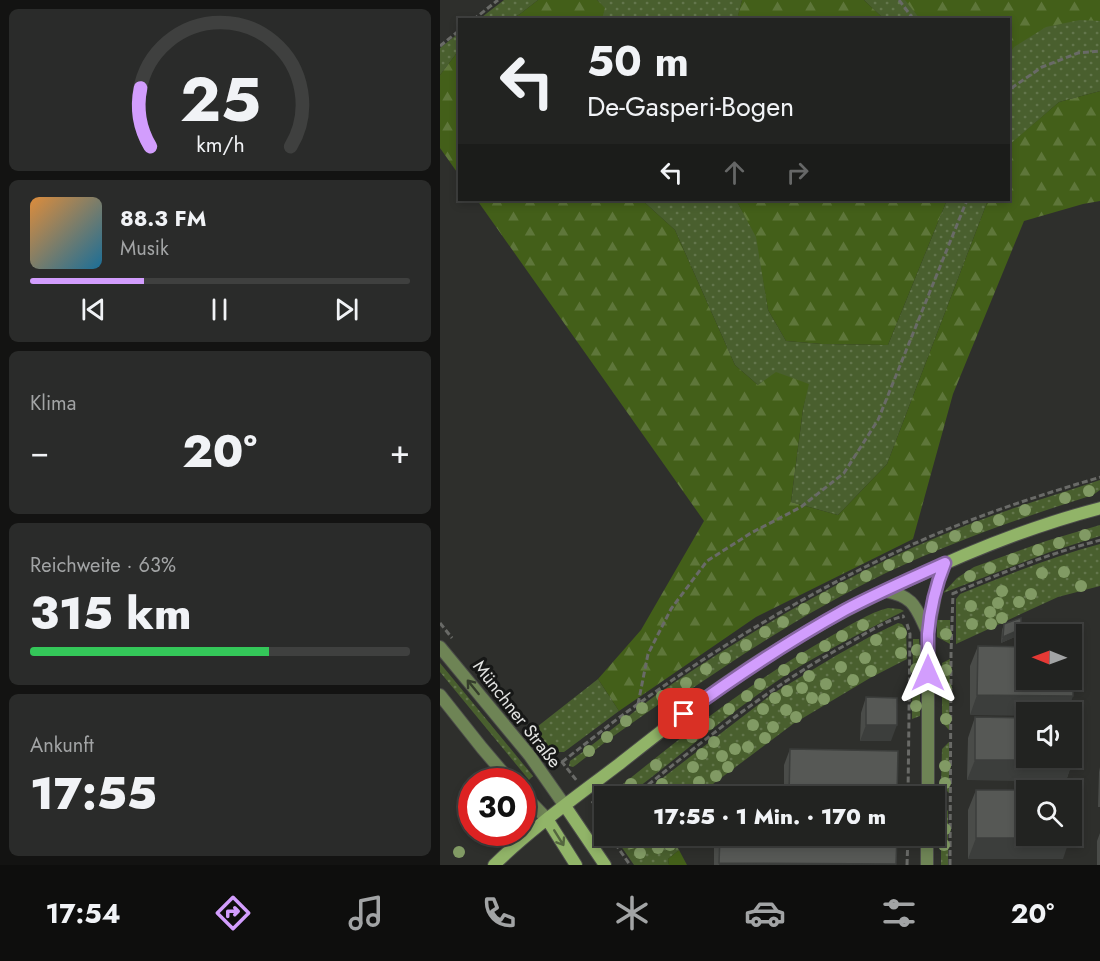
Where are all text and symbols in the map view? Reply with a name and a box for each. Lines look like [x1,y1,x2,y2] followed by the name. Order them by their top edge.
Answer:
[587,31,689,92] text: 50 m
[488,42,566,120] icon: left
[179,54,261,144] text: 25
[587,87,794,126] text: De-Gasperi-Bogen
[196,129,244,160] text: km/h
[655,156,688,189] icon: left
[718,156,751,189] icon: ahead
[781,156,814,189] icon: right
[120,202,206,234] text: 88.3 FM
[120,234,169,263] text: Musik
[77,293,110,326] icon: previous
[203,293,236,326] icon: pause
[330,293,363,326] icon: next
[30,389,76,418] text: Klima
[182,419,257,484] text: 20°
[30,428,49,475] text: −
[390,428,410,475] text: +
[30,551,176,580] text: Reichweite · 63%
[30,581,192,646] text: 315 km
[1016,624,1082,690] north arrow
[1016,624,1082,846] map controls
[896,641,960,705] position arrow
[467,655,567,773] street label: Münchner Straße
[466,680,480,695] one-way arrow
[658,688,709,739] pin
[667,697,700,730] icon: arrive
[1016,702,1082,768] button: sound
[30,731,94,760] text: Ankunft
[30,761,157,826] text: 17:55
[458,768,536,846] speed limit sign: 30
[1016,780,1082,846] button: search
[653,800,886,832] text: 17:55 · 1 Min. · 170 m
[553,829,565,846] one-way arrow
[212,892,254,934] icon: directions
[345,892,387,934] icon: music
[478,892,520,934] icon: phone
[611,892,653,934] icon: climate
[744,892,786,934] icon: car
[878,892,920,934] icon: filters
[46,894,121,933] text: 17:54
[1011,894,1054,933] text: 20°

